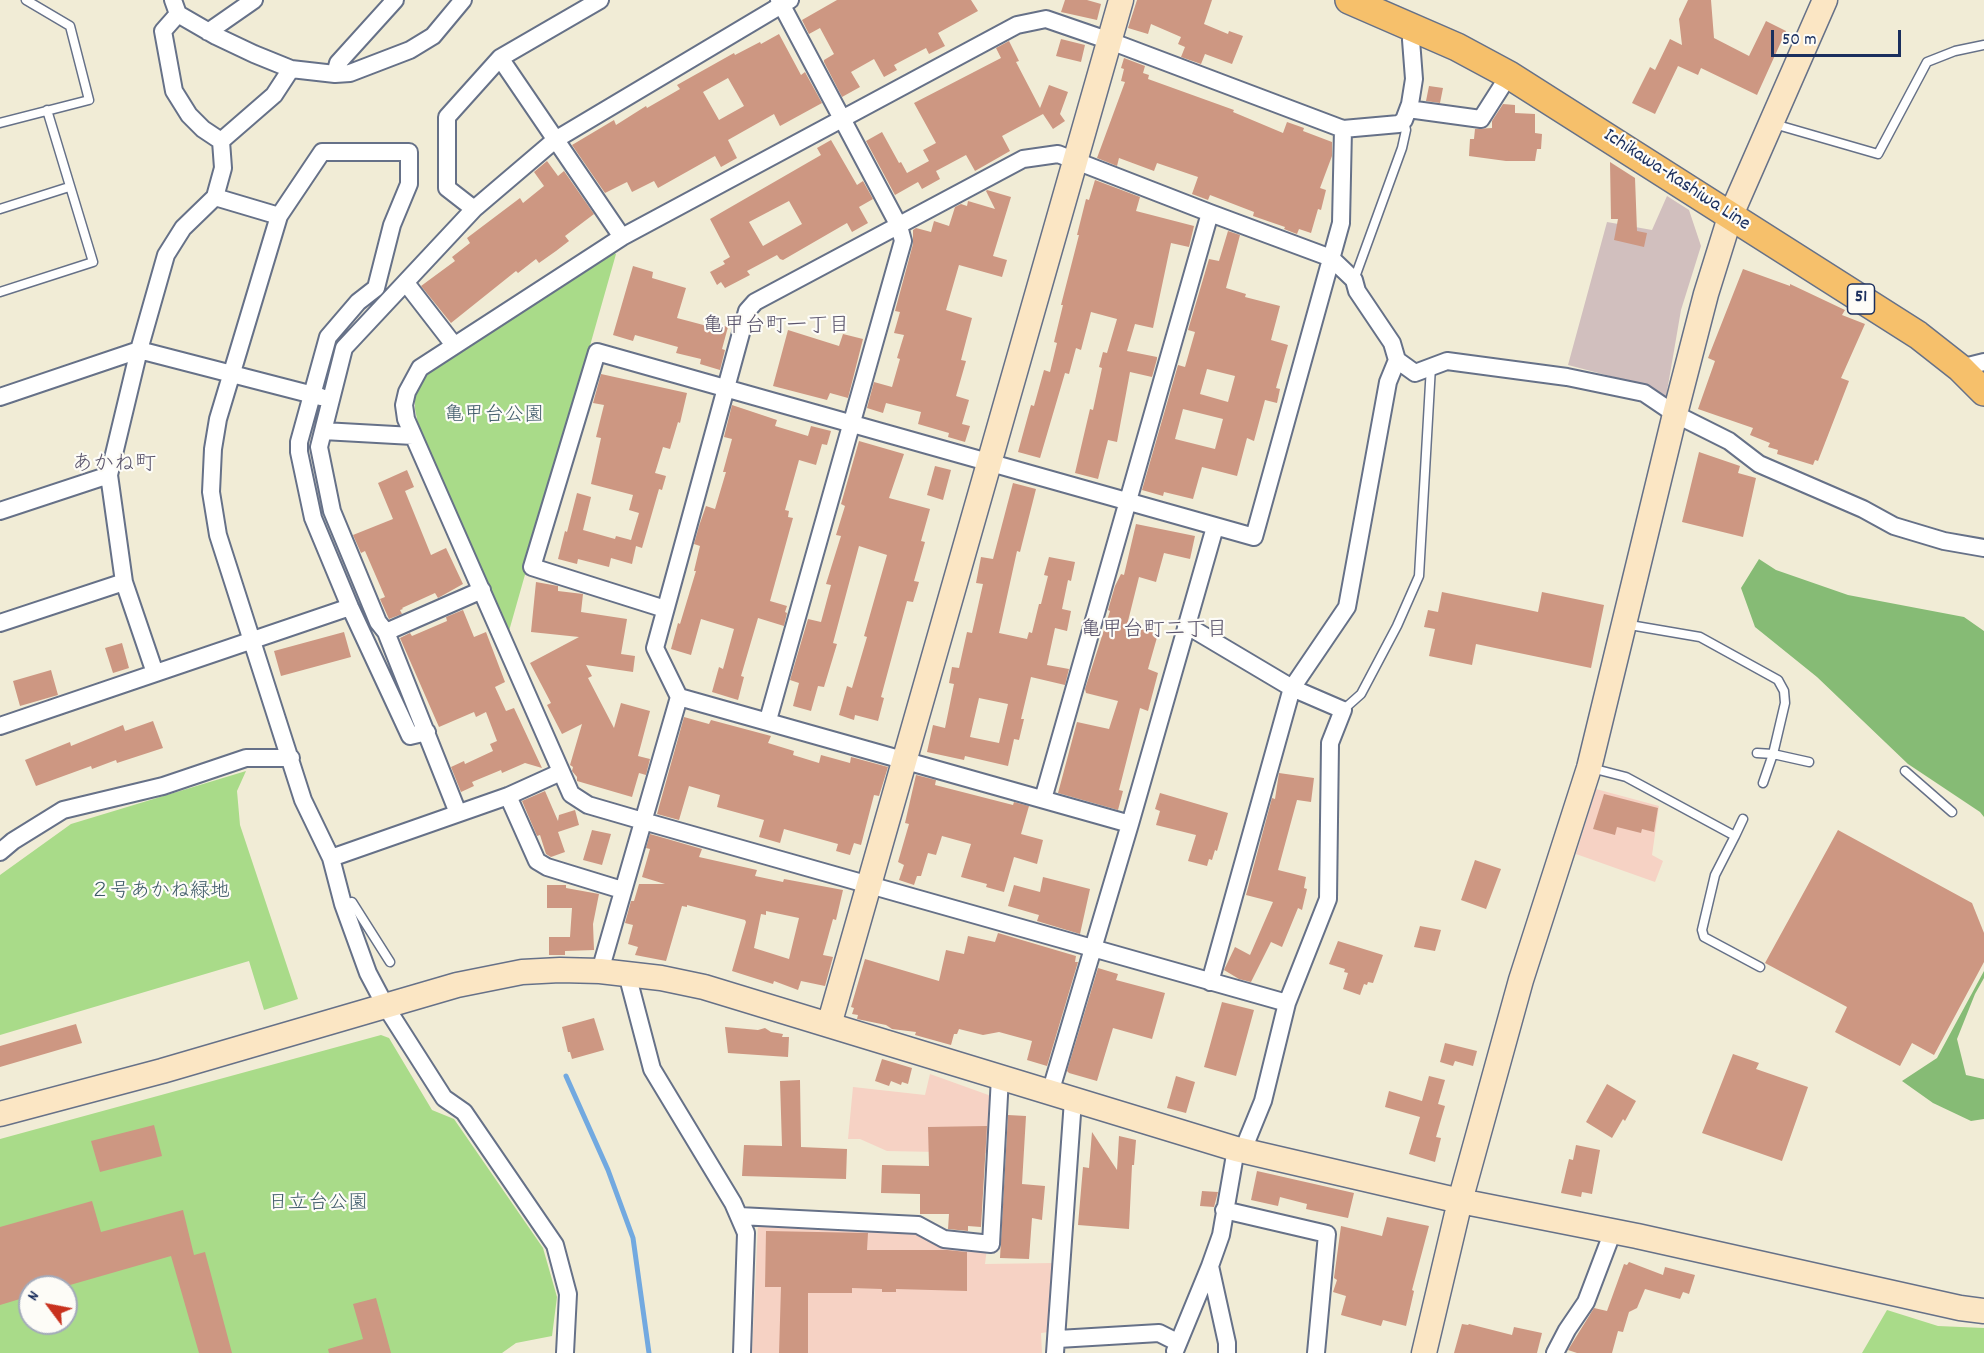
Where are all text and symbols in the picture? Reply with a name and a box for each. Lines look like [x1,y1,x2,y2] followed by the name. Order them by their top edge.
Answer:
[1774,18,1904,56] scale bar
[1782,28,1817,53] text: 50 m
[1598,125,1754,237] street label: Ichikawa-Kashiwa Line
[1848,284,1874,314] road number: 51
[703,315,849,341] district label: 亀甲台町一丁目
[444,405,544,429] park label: 亀甲台公園
[72,453,156,479] district label: あかね町
[1081,619,1227,645] district label: 亀甲台町二丁目
[90,881,230,905] park label: ２号あかね緑地
[268,1193,368,1217] park label: 日立台公園
[18,1275,78,1335] north arrow
[22,1287,46,1306] text: N

